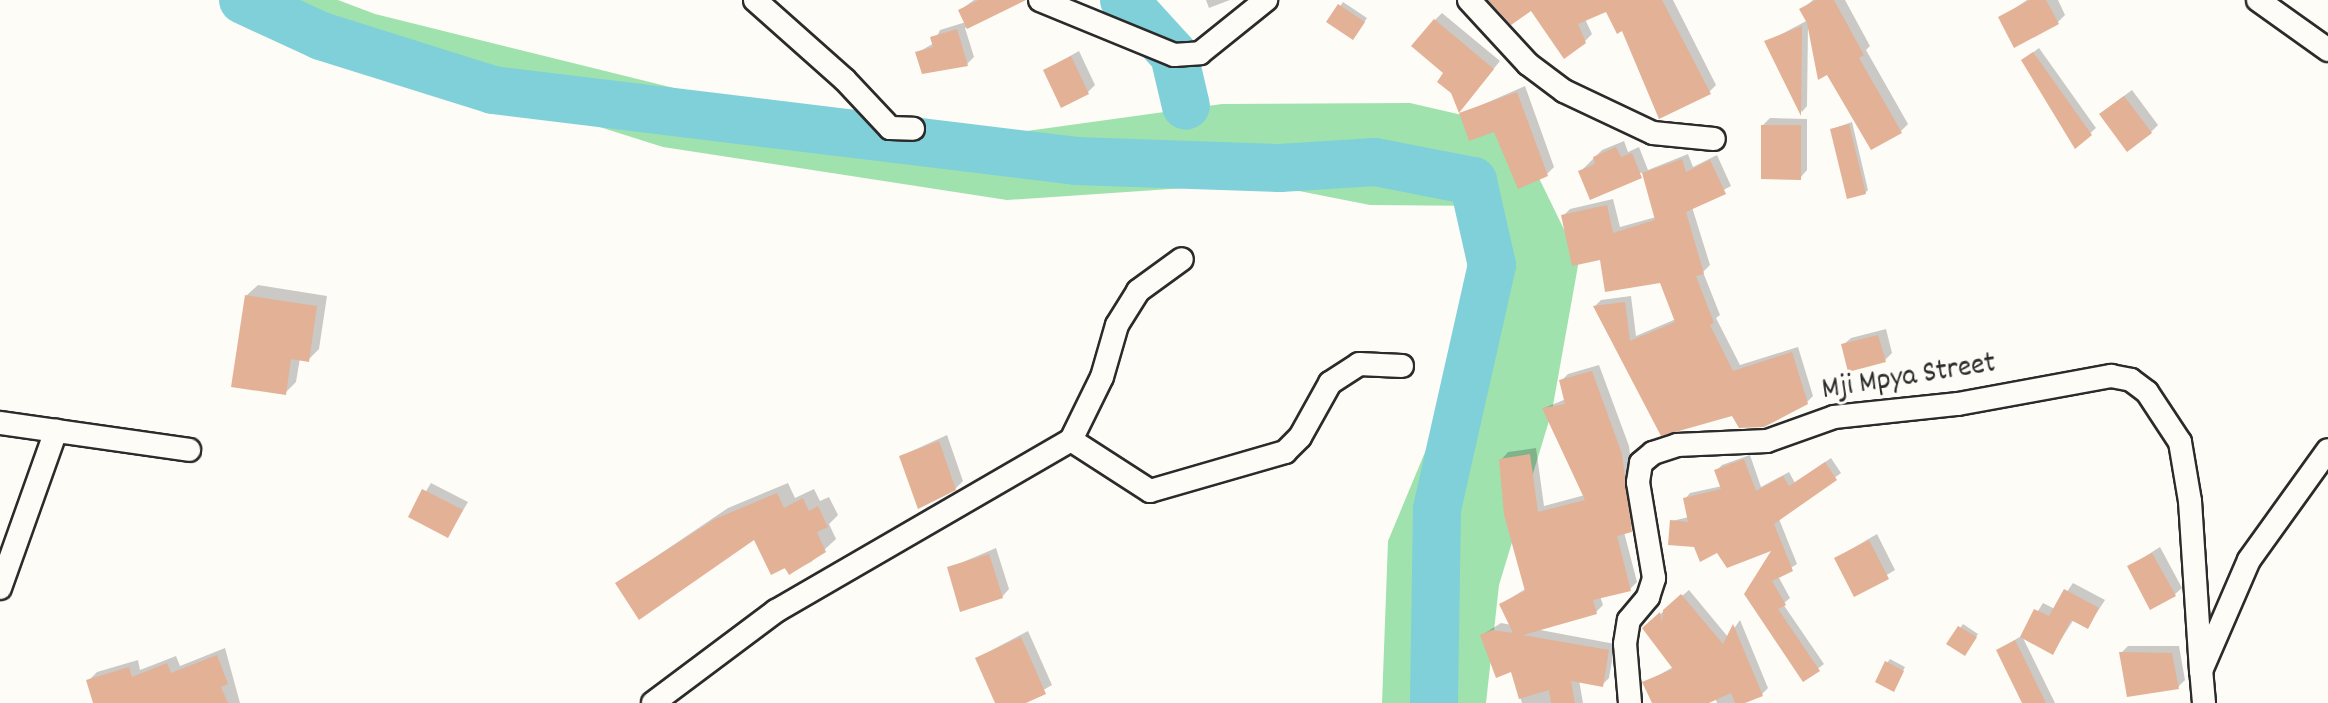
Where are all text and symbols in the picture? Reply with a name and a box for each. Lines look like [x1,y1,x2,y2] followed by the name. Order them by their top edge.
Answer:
[1820,348,1998,410] street label: Mji Mpya Street

